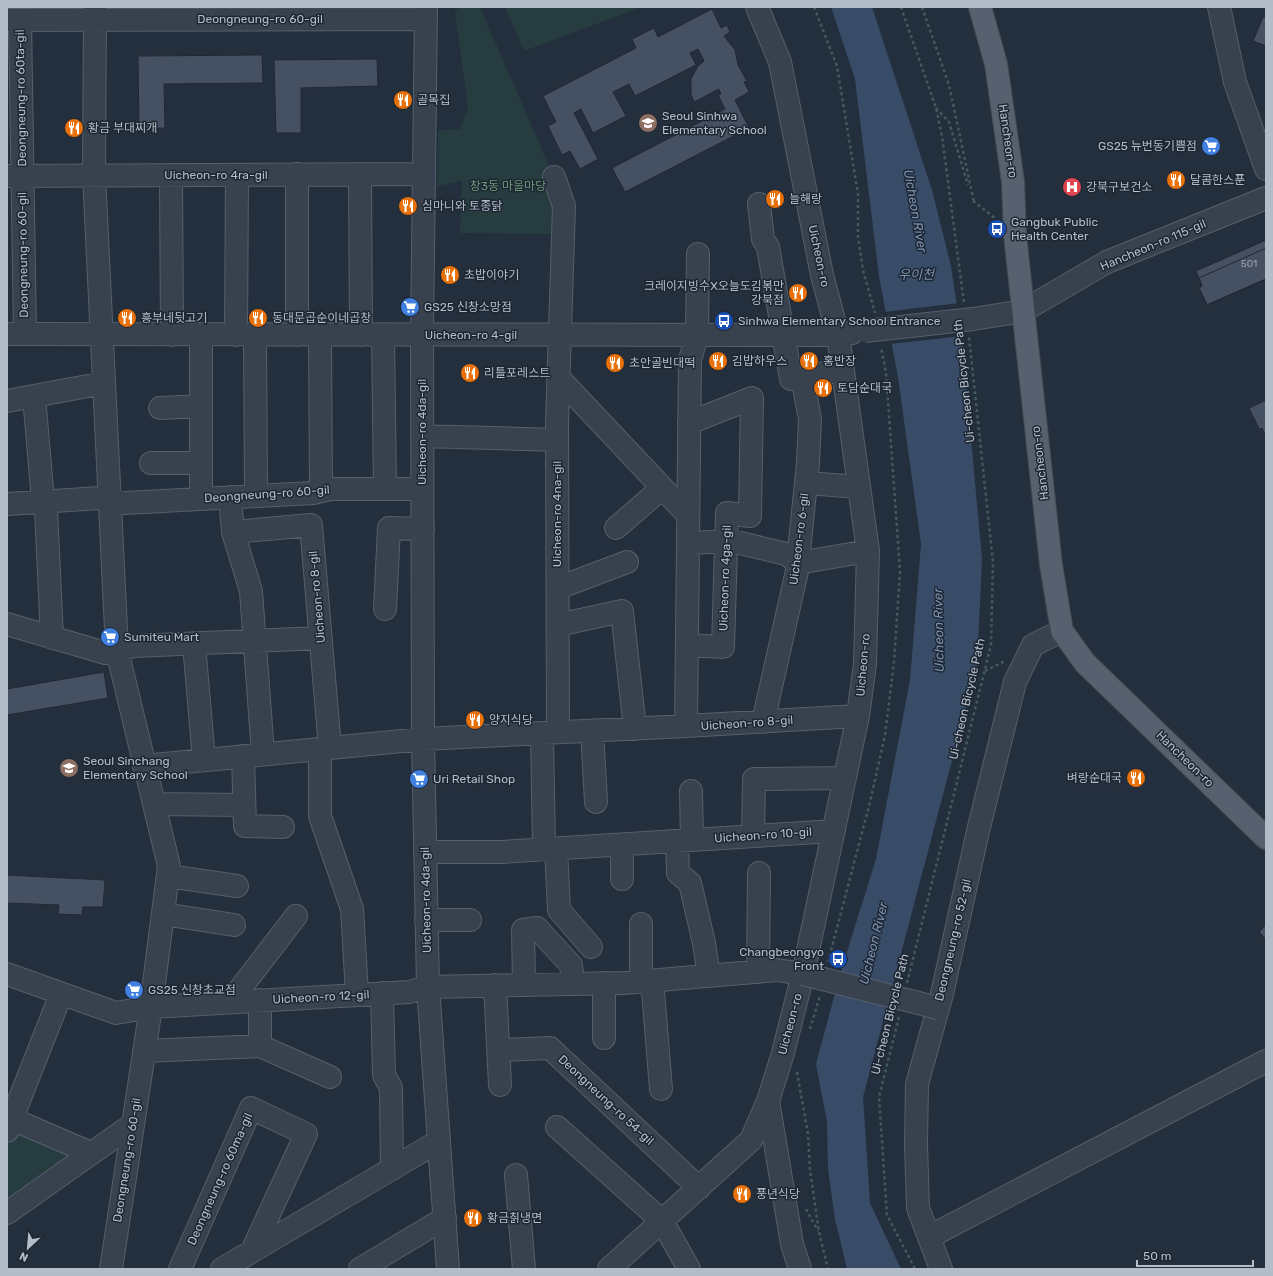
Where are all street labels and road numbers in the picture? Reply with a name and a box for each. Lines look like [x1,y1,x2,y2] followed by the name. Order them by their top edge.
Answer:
[197,12,323,26] street label: Deongneung-ro 60-gil
[13,29,29,167] street label: Deongneung-ro 60ta-gil
[996,103,1020,179] street label: Hancheon-ro
[164,168,268,182] street label: Uicheon-ro 4ra-gil
[15,192,31,318] street label: Deongneung-ro 60-gil
[1098,216,1208,274] street label: Hancheon-ro 115-gil
[806,224,832,289] street label: Uicheon-ro
[951,319,977,443] street label: Ui-cheon Bicycle Path
[425,328,517,342] street label: Uicheon-ro 4-gil
[415,379,429,485] street label: Uicheon-ro 4da-gil
[1029,425,1051,501] street label: Hancheon-ro
[550,461,564,567] street label: Uicheon-ro 4na-gil
[204,483,330,505] street label: Deongneung-ro 60-gil
[786,492,812,586] street label: Uicheon-ro 6-gil
[716,525,734,631] street label: Uicheon-ro 4ga-gil
[306,550,328,644] street label: Uicheon-ro 8-gil
[853,633,873,697] street label: Uicheon-ro
[946,637,988,761] street label: Ui-cheon Bicycle Path
[700,713,794,733] street label: Uicheon-ro 8-gil
[1153,728,1217,790] street label: Hancheon-ro
[714,825,812,845] street label: Uicheon-ro 10-gil
[418,847,434,953] street label: Uicheon-ro 4da-gil
[932,878,974,1002] street label: Deongneung-ro 52-gil
[868,952,912,1076] street label: Ui-cheon Bicycle Path
[272,987,370,1007] street label: Uicheon-ro 12-gil
[775,992,805,1056] street label: Uicheon-ro
[555,1052,657,1148] street label: Deongneung-ro 54-gil
[110,1097,144,1223] street label: Deongneung-ro 60-gil
[185,1111,256,1247] street label: Deongneung-ro 60ma-gil

